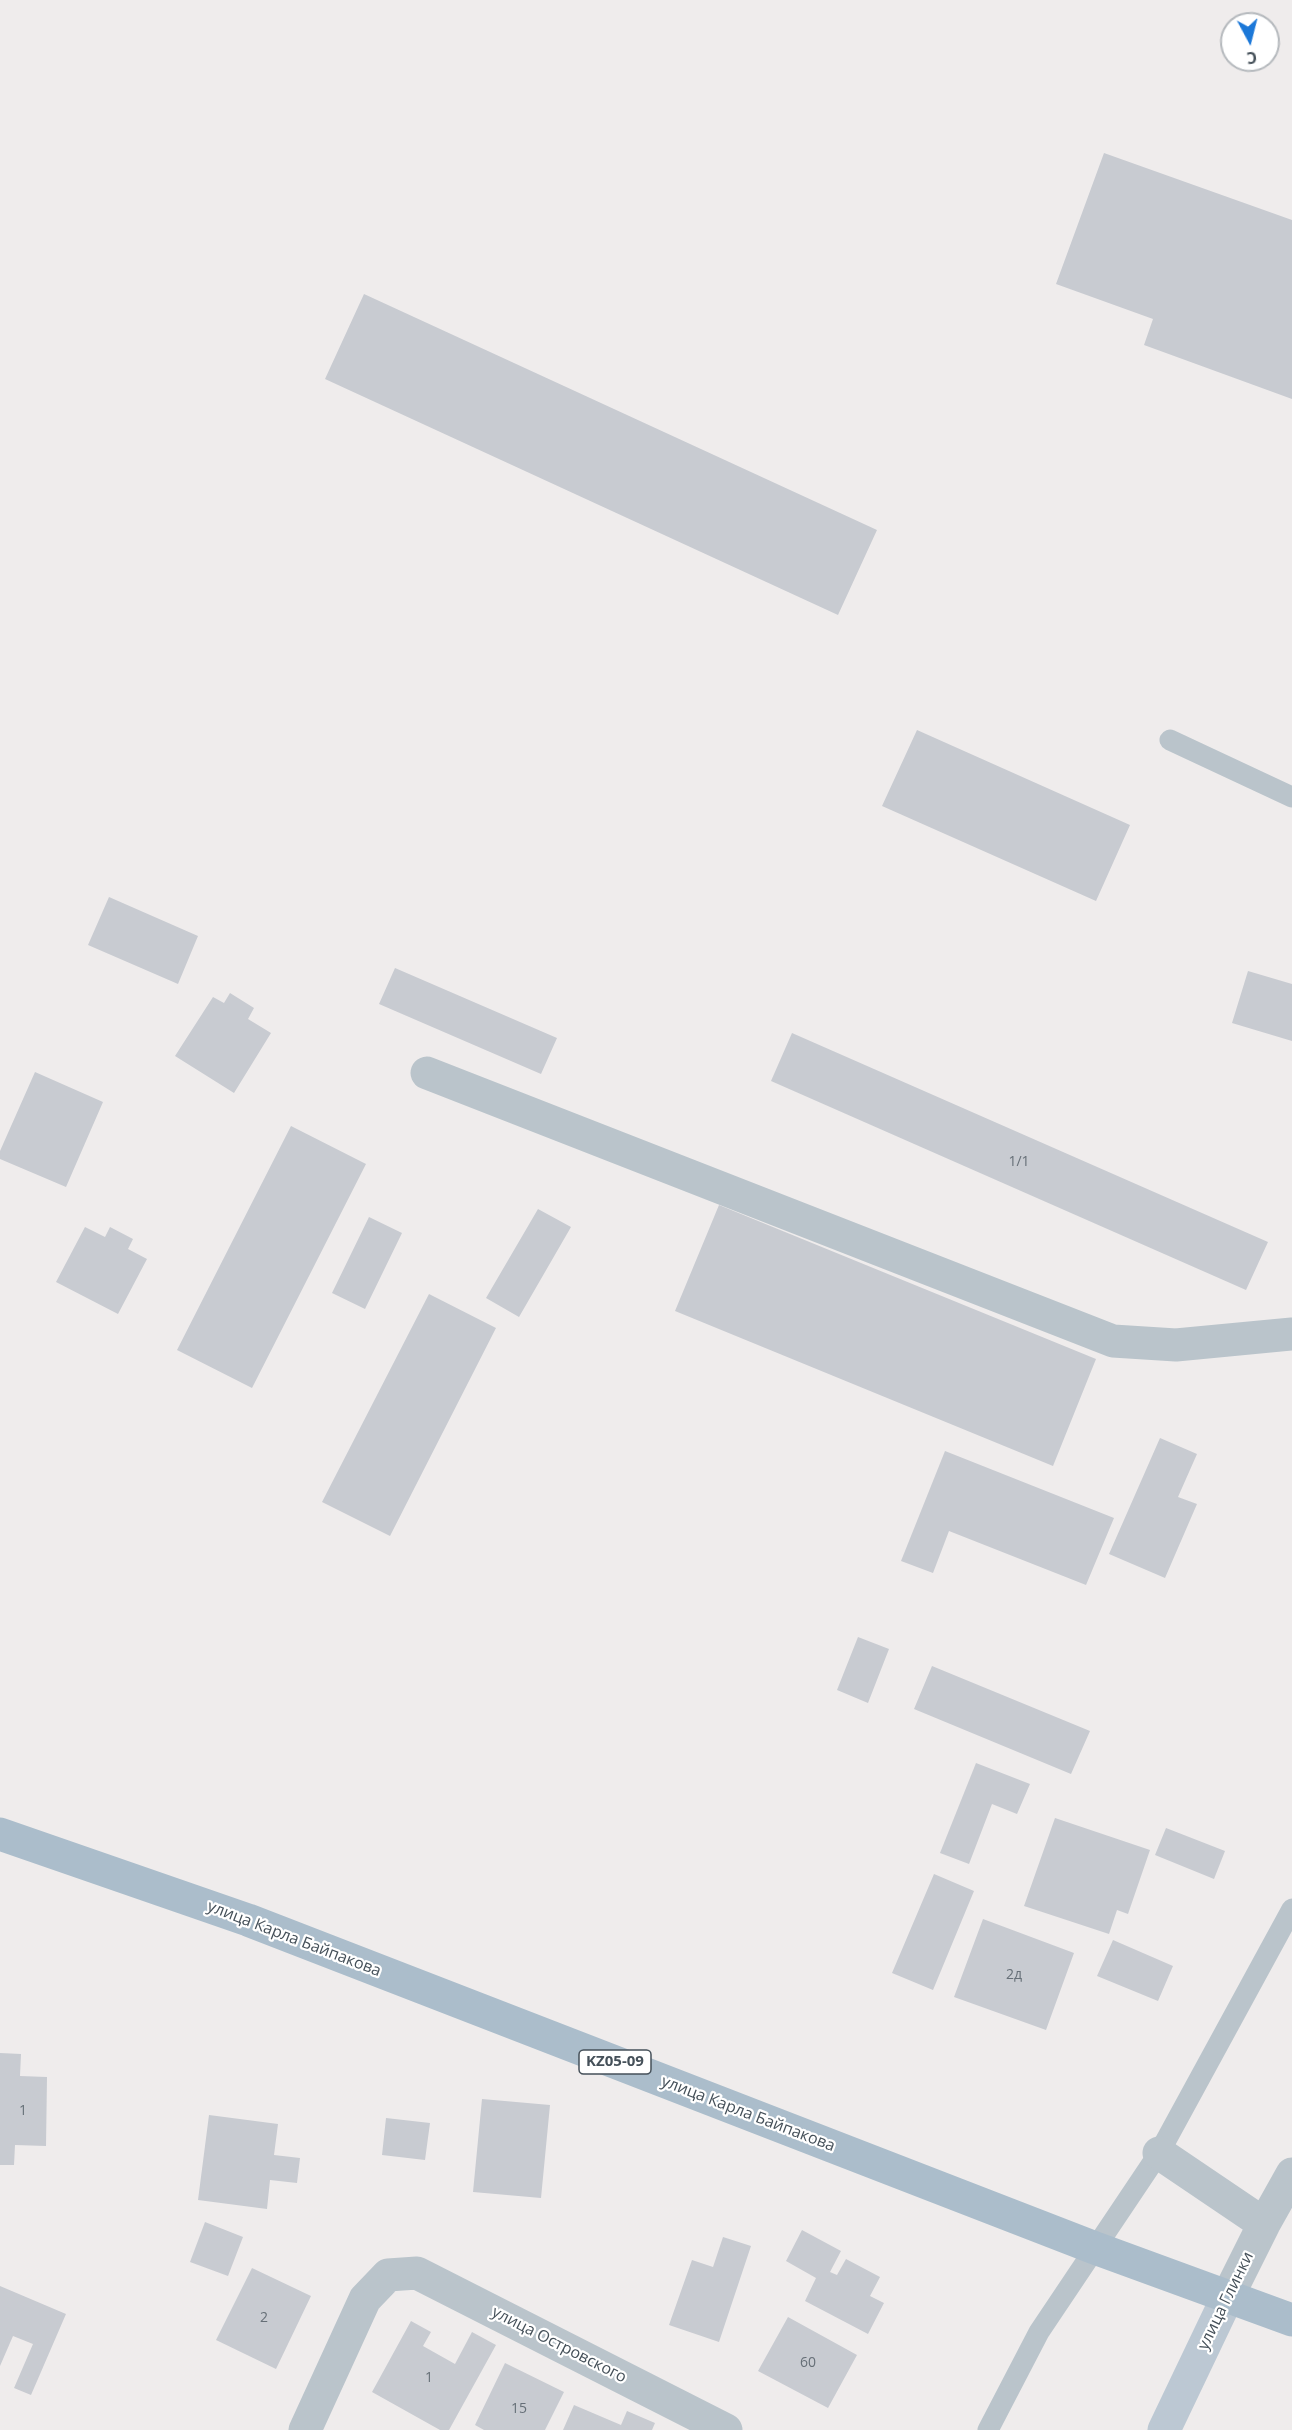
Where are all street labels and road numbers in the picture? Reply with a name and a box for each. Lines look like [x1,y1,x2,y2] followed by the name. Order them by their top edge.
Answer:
[204,1897,384,1981] street label: улица Карла Байпакова
[579,2050,651,2074] road number: KZ05-09
[658,2072,838,2156] street label: улица Карла Байпакова
[1194,2249,1258,2353] street label: улица Глинки
[488,2303,630,2387] street label: улица Островского

